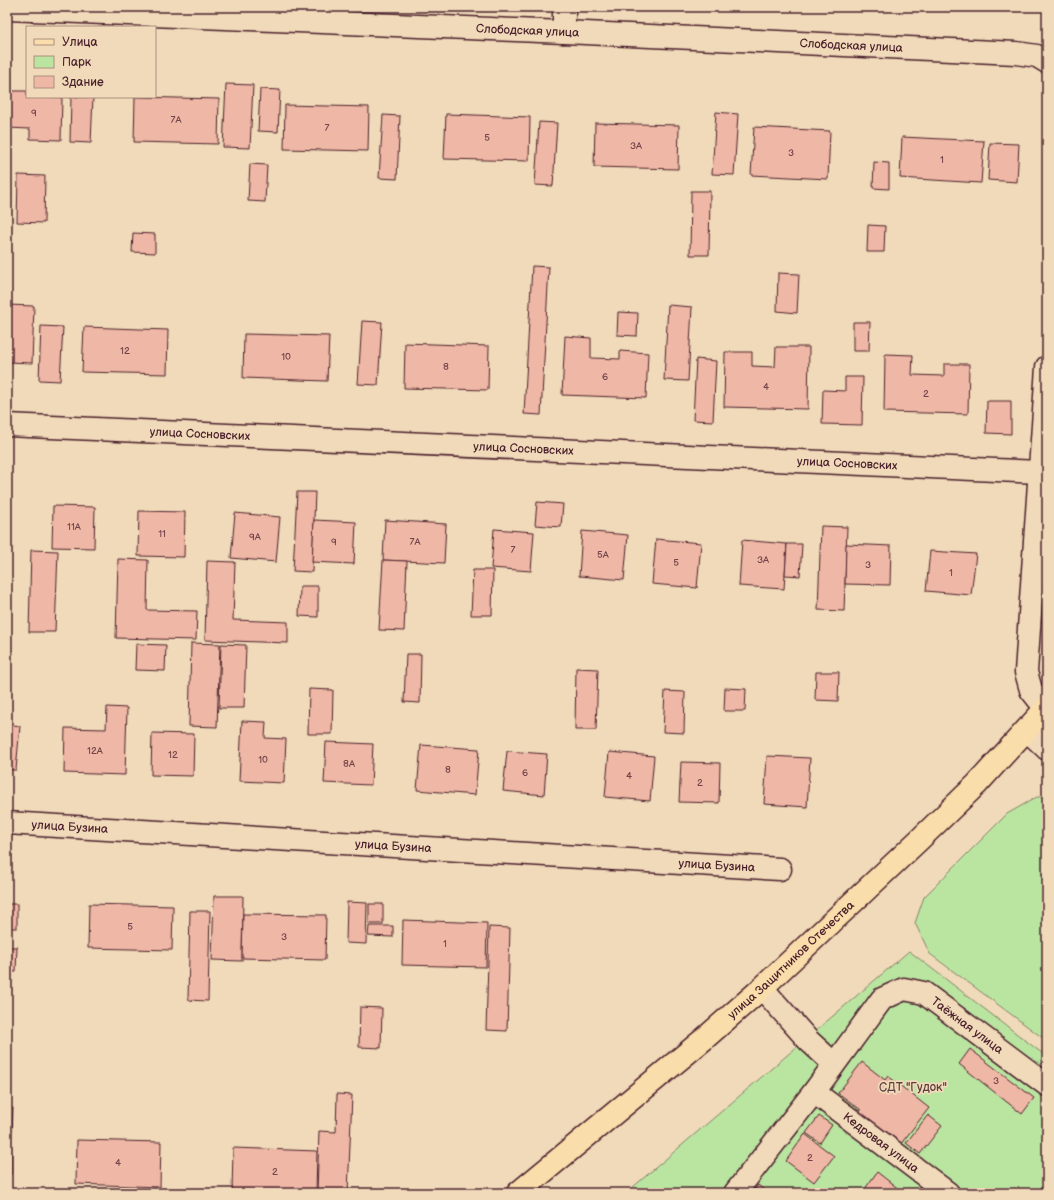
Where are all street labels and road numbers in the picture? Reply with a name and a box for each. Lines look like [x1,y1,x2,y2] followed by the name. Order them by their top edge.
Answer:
[476,21,580,40] street label: Слободская улица
[799,35,903,55] street label: Слободская улица
[149,424,251,444] street label: улица Сосновских
[473,439,575,458] street label: улица Сосновских
[797,453,898,473] street label: улица Сосновских
[31,817,109,837] street label: улица Бузина
[355,836,432,856] street label: улица Бузина
[678,855,755,875] street label: улица Бузина
[725,898,857,1022] street label: улица Защитников Отечества
[928,994,1006,1057] street label: Таёжная улица
[840,1109,922,1176] street label: Кедровая улица

